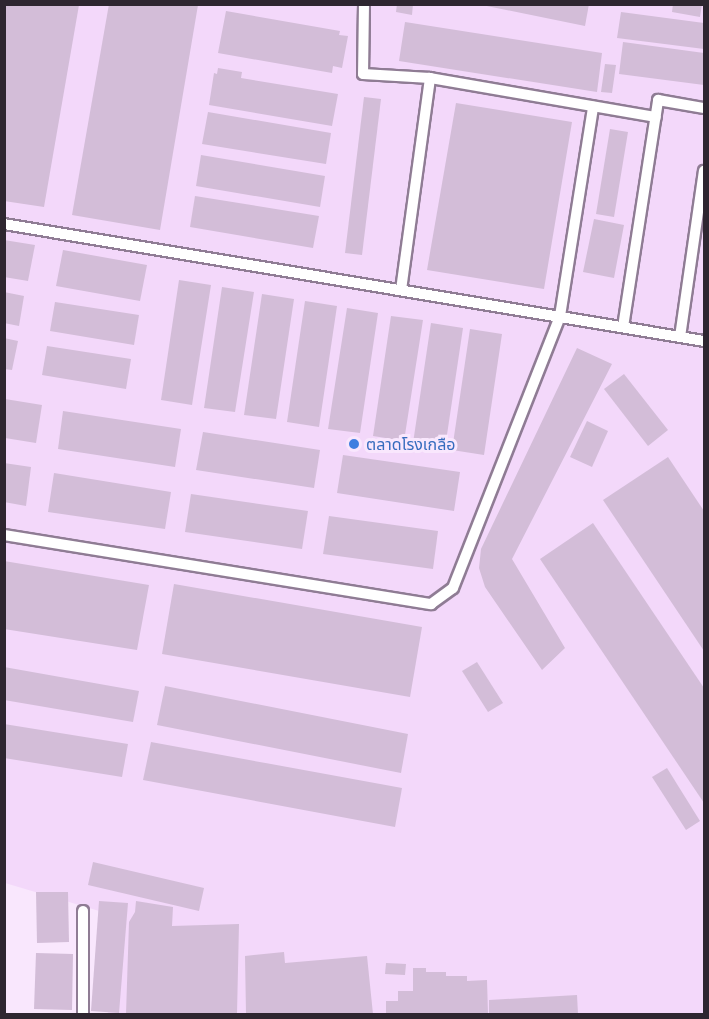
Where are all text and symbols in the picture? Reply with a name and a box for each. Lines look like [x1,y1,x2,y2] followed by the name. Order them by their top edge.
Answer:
[366,434,455,454] place label: ตลาดโรงเกลือ
[347,437,361,451] marker: ตลาดโรงเกลือ

